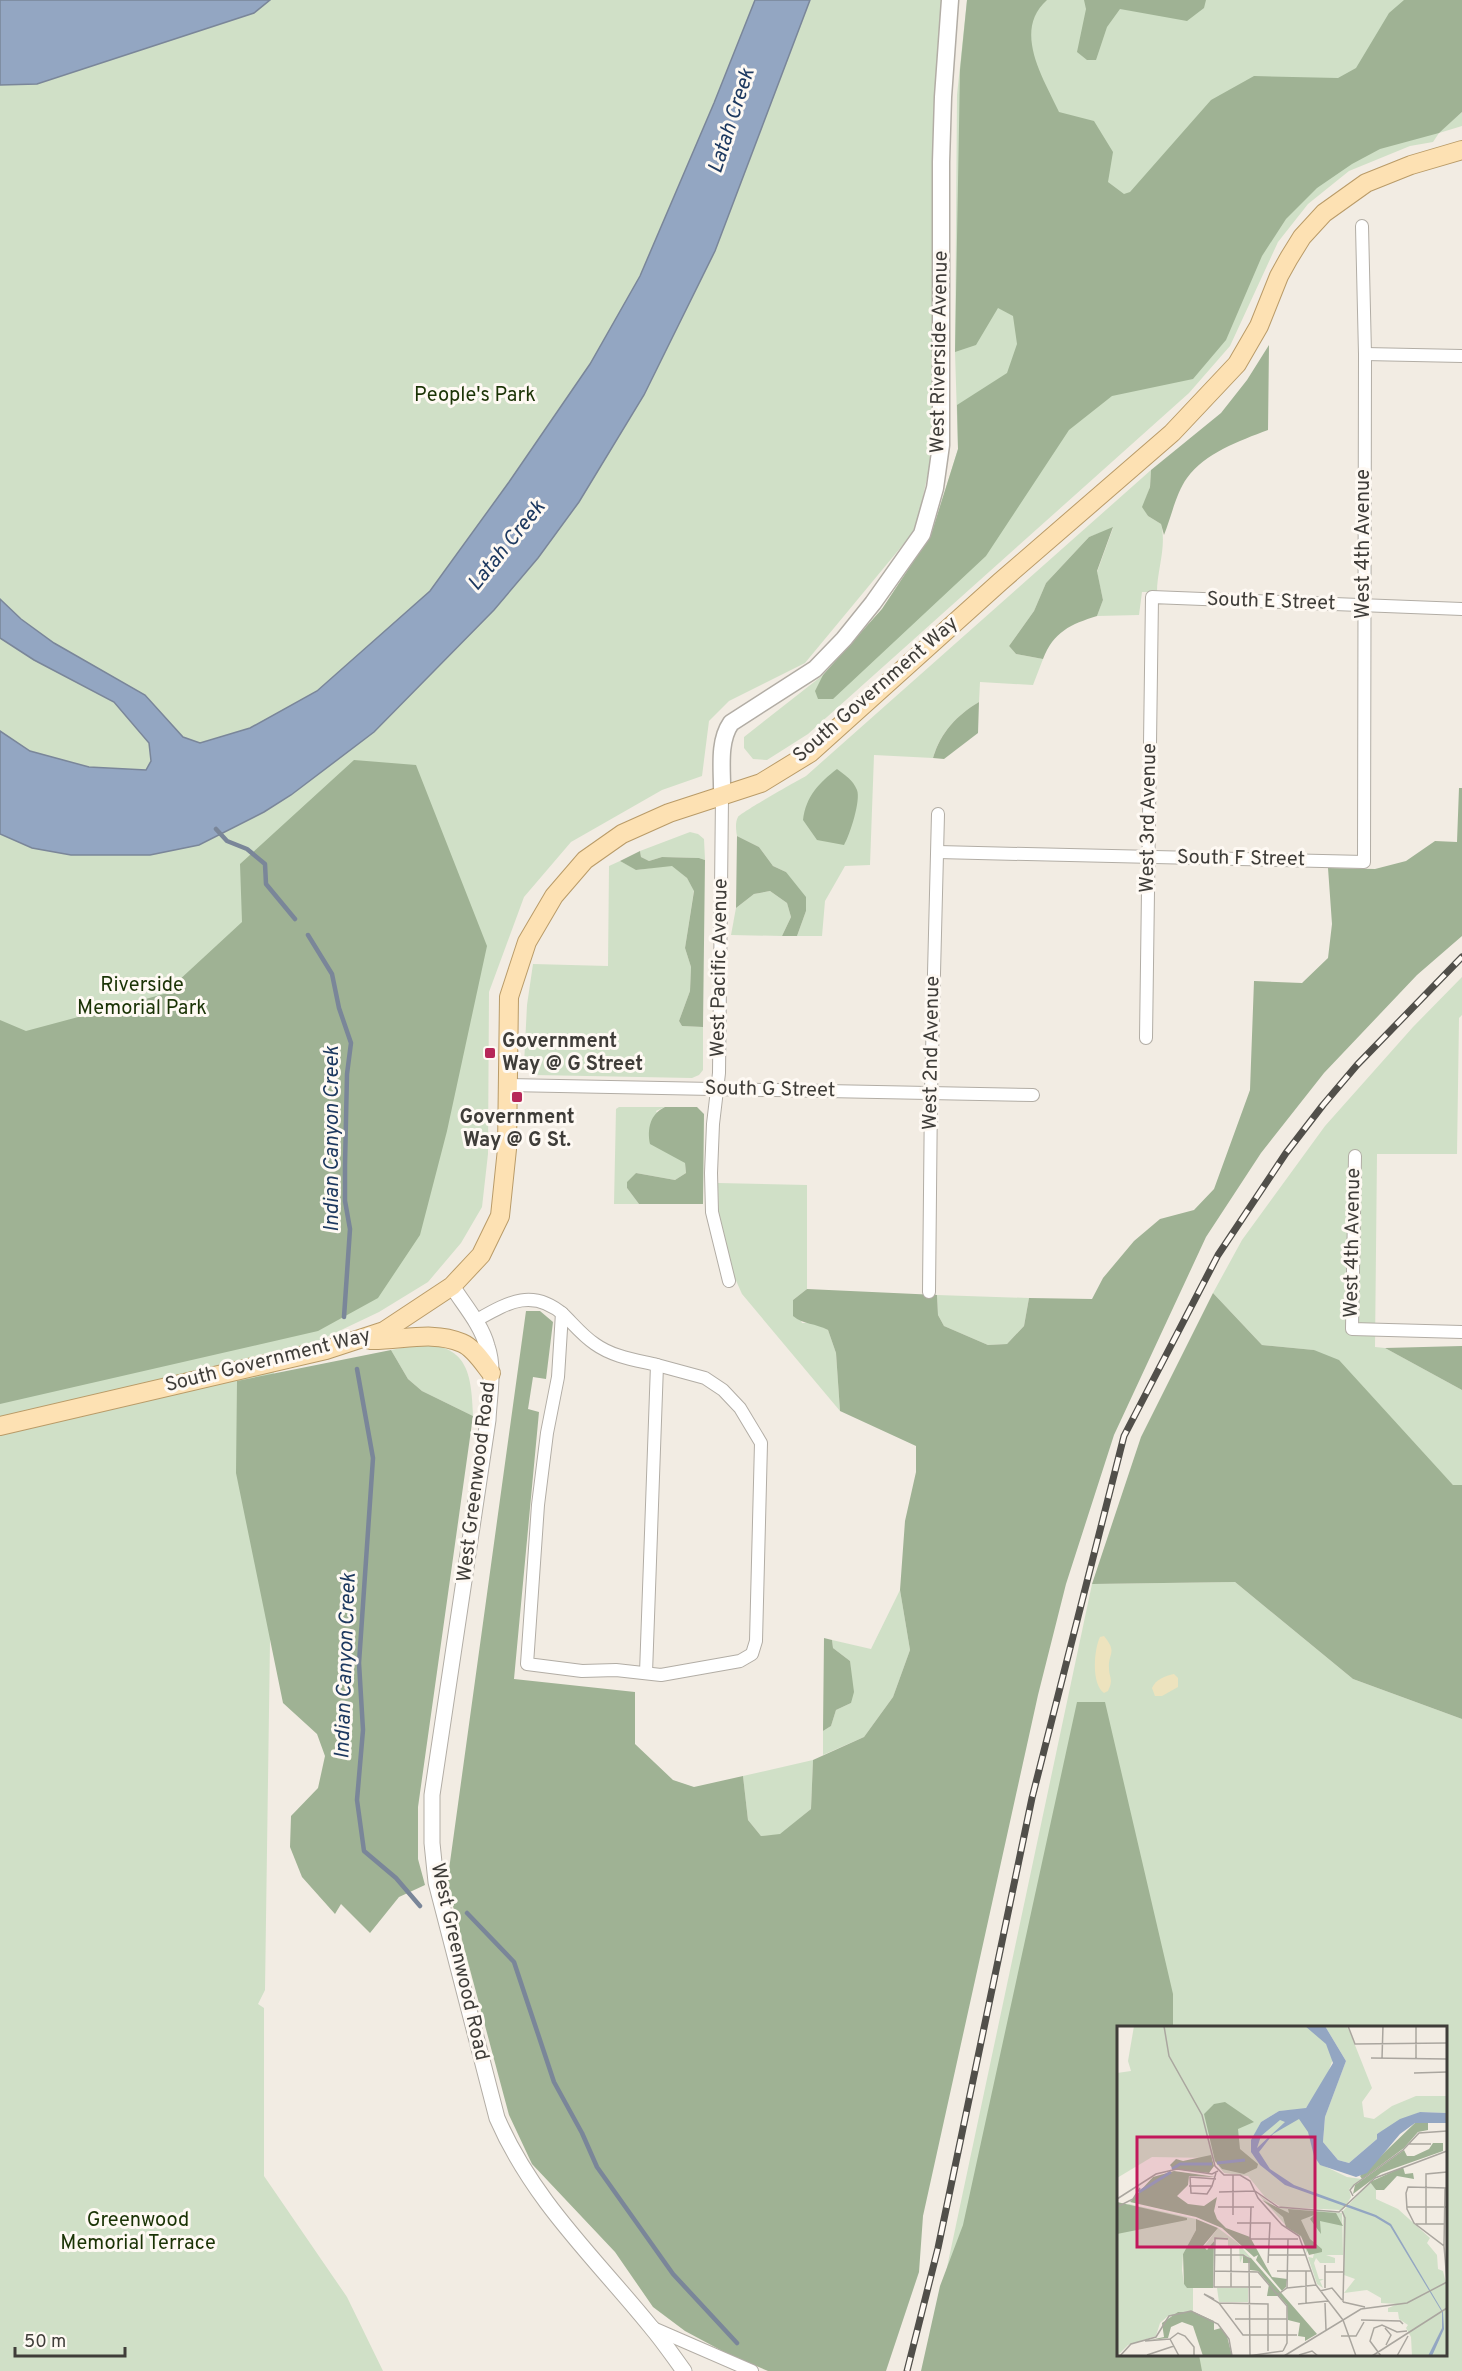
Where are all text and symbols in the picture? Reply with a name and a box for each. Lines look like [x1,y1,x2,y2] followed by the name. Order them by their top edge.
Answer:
[702,65,762,177] water label: Latah Creek
[925,250,955,454] street label: West Riverside Avenue
[414,383,536,409] park label: People's Park
[1351,469,1377,619] street label: West 4th Avenue
[462,495,552,597] water label: Latah Creek
[1206,587,1336,617] street label: South E Street
[788,611,964,769] street label: South Government Way
[1135,743,1163,893] street label: West 3rd Avenue
[1177,845,1305,873] street label: South F Street
[705,878,735,1058] street label: West Pacific Avenue
[77,973,207,1022] park label: Riverside Memorial Park
[918,976,946,1130] street label: West 2nd Avenue
[502,1029,643,1078] place label: Government Way @ G Street
[319,1045,346,1232] water label: Indian Canyon Creek
[483,1046,497,1060] marker: Government Way @ G Street
[704,1076,836,1104] street label: South G Street
[510,1090,524,1104] marker: Government Way @ G St.
[459,1105,575,1154] place label: Government Way @ G St.
[1339,1168,1367,1318] street label: West 4th Avenue
[163,1323,373,1399] street label: South Government Way
[452,1380,502,1584] street label: West Greenwood Road
[329,1572,363,1760] water label: Indian Canyon Creek
[424,1861,494,2063] street label: West Greenwood Road
[1117,2026,1447,2356] inset map
[60,2208,216,2257] park label: Greenwood Memorial Terrace
[15,2320,124,2358] scale bar
[24,2331,66,2354] text: 50 m

